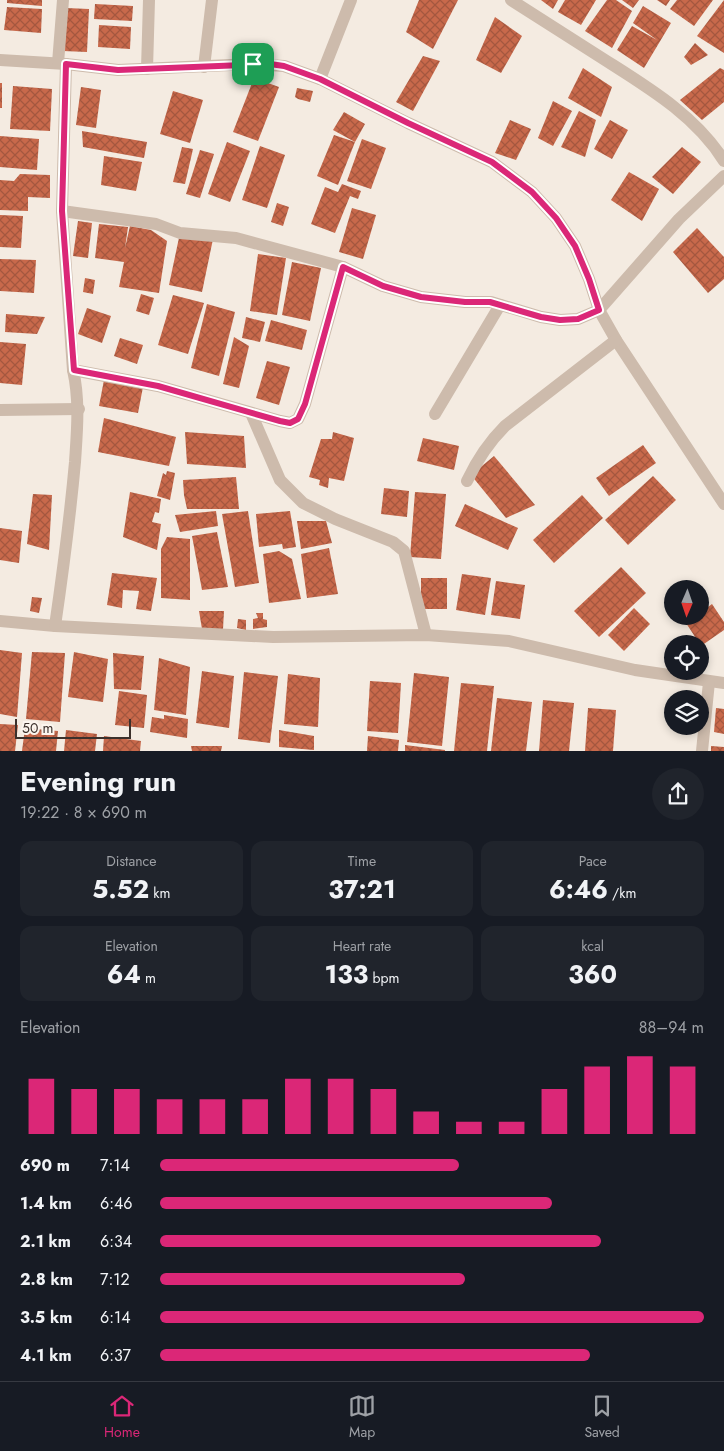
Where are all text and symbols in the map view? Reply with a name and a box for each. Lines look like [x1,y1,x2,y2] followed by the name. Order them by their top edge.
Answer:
[232,43,274,85] pin
[239,50,267,78] icon: arrive
[664,580,709,625] north arrow
[664,580,709,735] map controls
[664,635,709,680] button: locate
[664,690,709,735] button: layers
[15,716,131,739] scale bar
[22,718,53,738] text: 50 m
[20,761,176,802] text: Evening run
[652,768,704,820] button: share
[20,801,147,824] text: 19:22 · 8 × 690 m
[106,851,156,871] text: Distance
[348,851,376,871] text: Time
[579,851,607,871] text: Pace
[92,871,149,907] text: 5.52
[328,871,396,907] text: 37:21
[549,871,608,907] text: 6:46
[149,883,170,903] text: km
[608,883,636,903] text: /km
[105,936,158,956] text: Elevation
[333,936,391,956] text: Heart rate
[581,936,604,956] text: kcal
[107,956,141,992] text: 64
[325,956,368,992] text: 133
[568,956,617,992] text: 360
[141,968,156,988] text: m
[368,968,399,988] text: bpm
[20,1016,80,1039] text: Elevation
[639,1016,704,1039] text: 88–94 m
[20,1154,70,1177] text: 690 m
[100,1154,130,1177] text: 7:14
[20,1192,72,1215] text: 1.4 km
[100,1192,133,1215] text: 6:46
[20,1230,71,1253] text: 2.1 km
[100,1230,132,1253] text: 6:34
[20,1268,73,1291] text: 2.8 km
[100,1268,130,1291] text: 7:12
[20,1306,72,1329] text: 3.5 km
[100,1306,131,1329] text: 6:14
[20,1344,72,1367] text: 4.1 km
[100,1344,131,1367] text: 6:37
[104,1392,140,1442] tab: Home
[348,1392,376,1442] tab: Map
[584,1392,620,1442] tab: Saved

